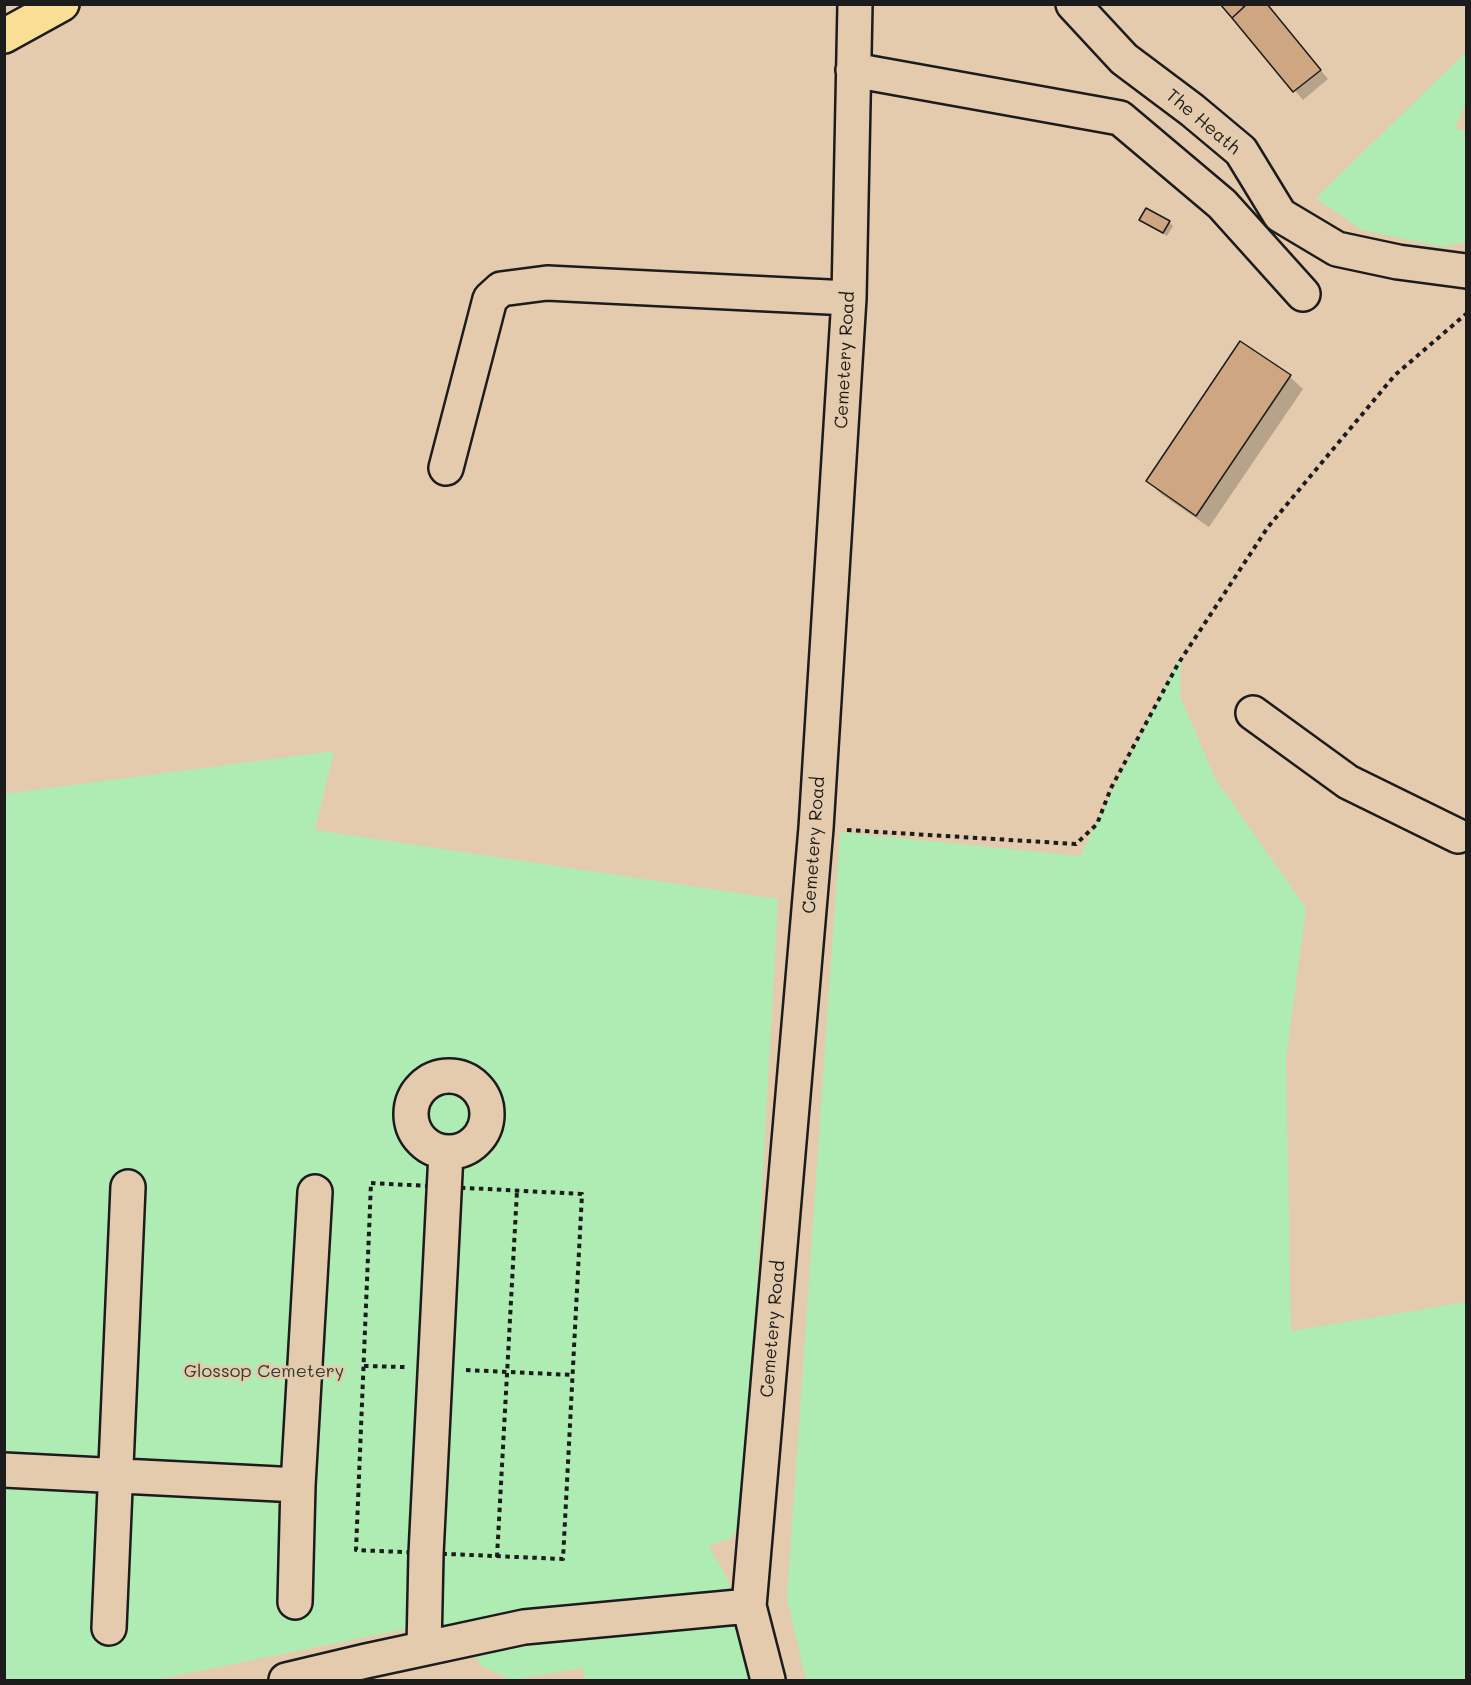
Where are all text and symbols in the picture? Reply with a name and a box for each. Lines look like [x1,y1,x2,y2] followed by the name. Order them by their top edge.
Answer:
[1161,85,1245,159] street label: The Heath
[831,291,859,429] street label: Cemetery Road
[798,776,830,914] street label: Cemetery Road
[756,1260,790,1398] street label: Cemetery Road
[184,1360,344,1382] park label: Glossop Cemetery

